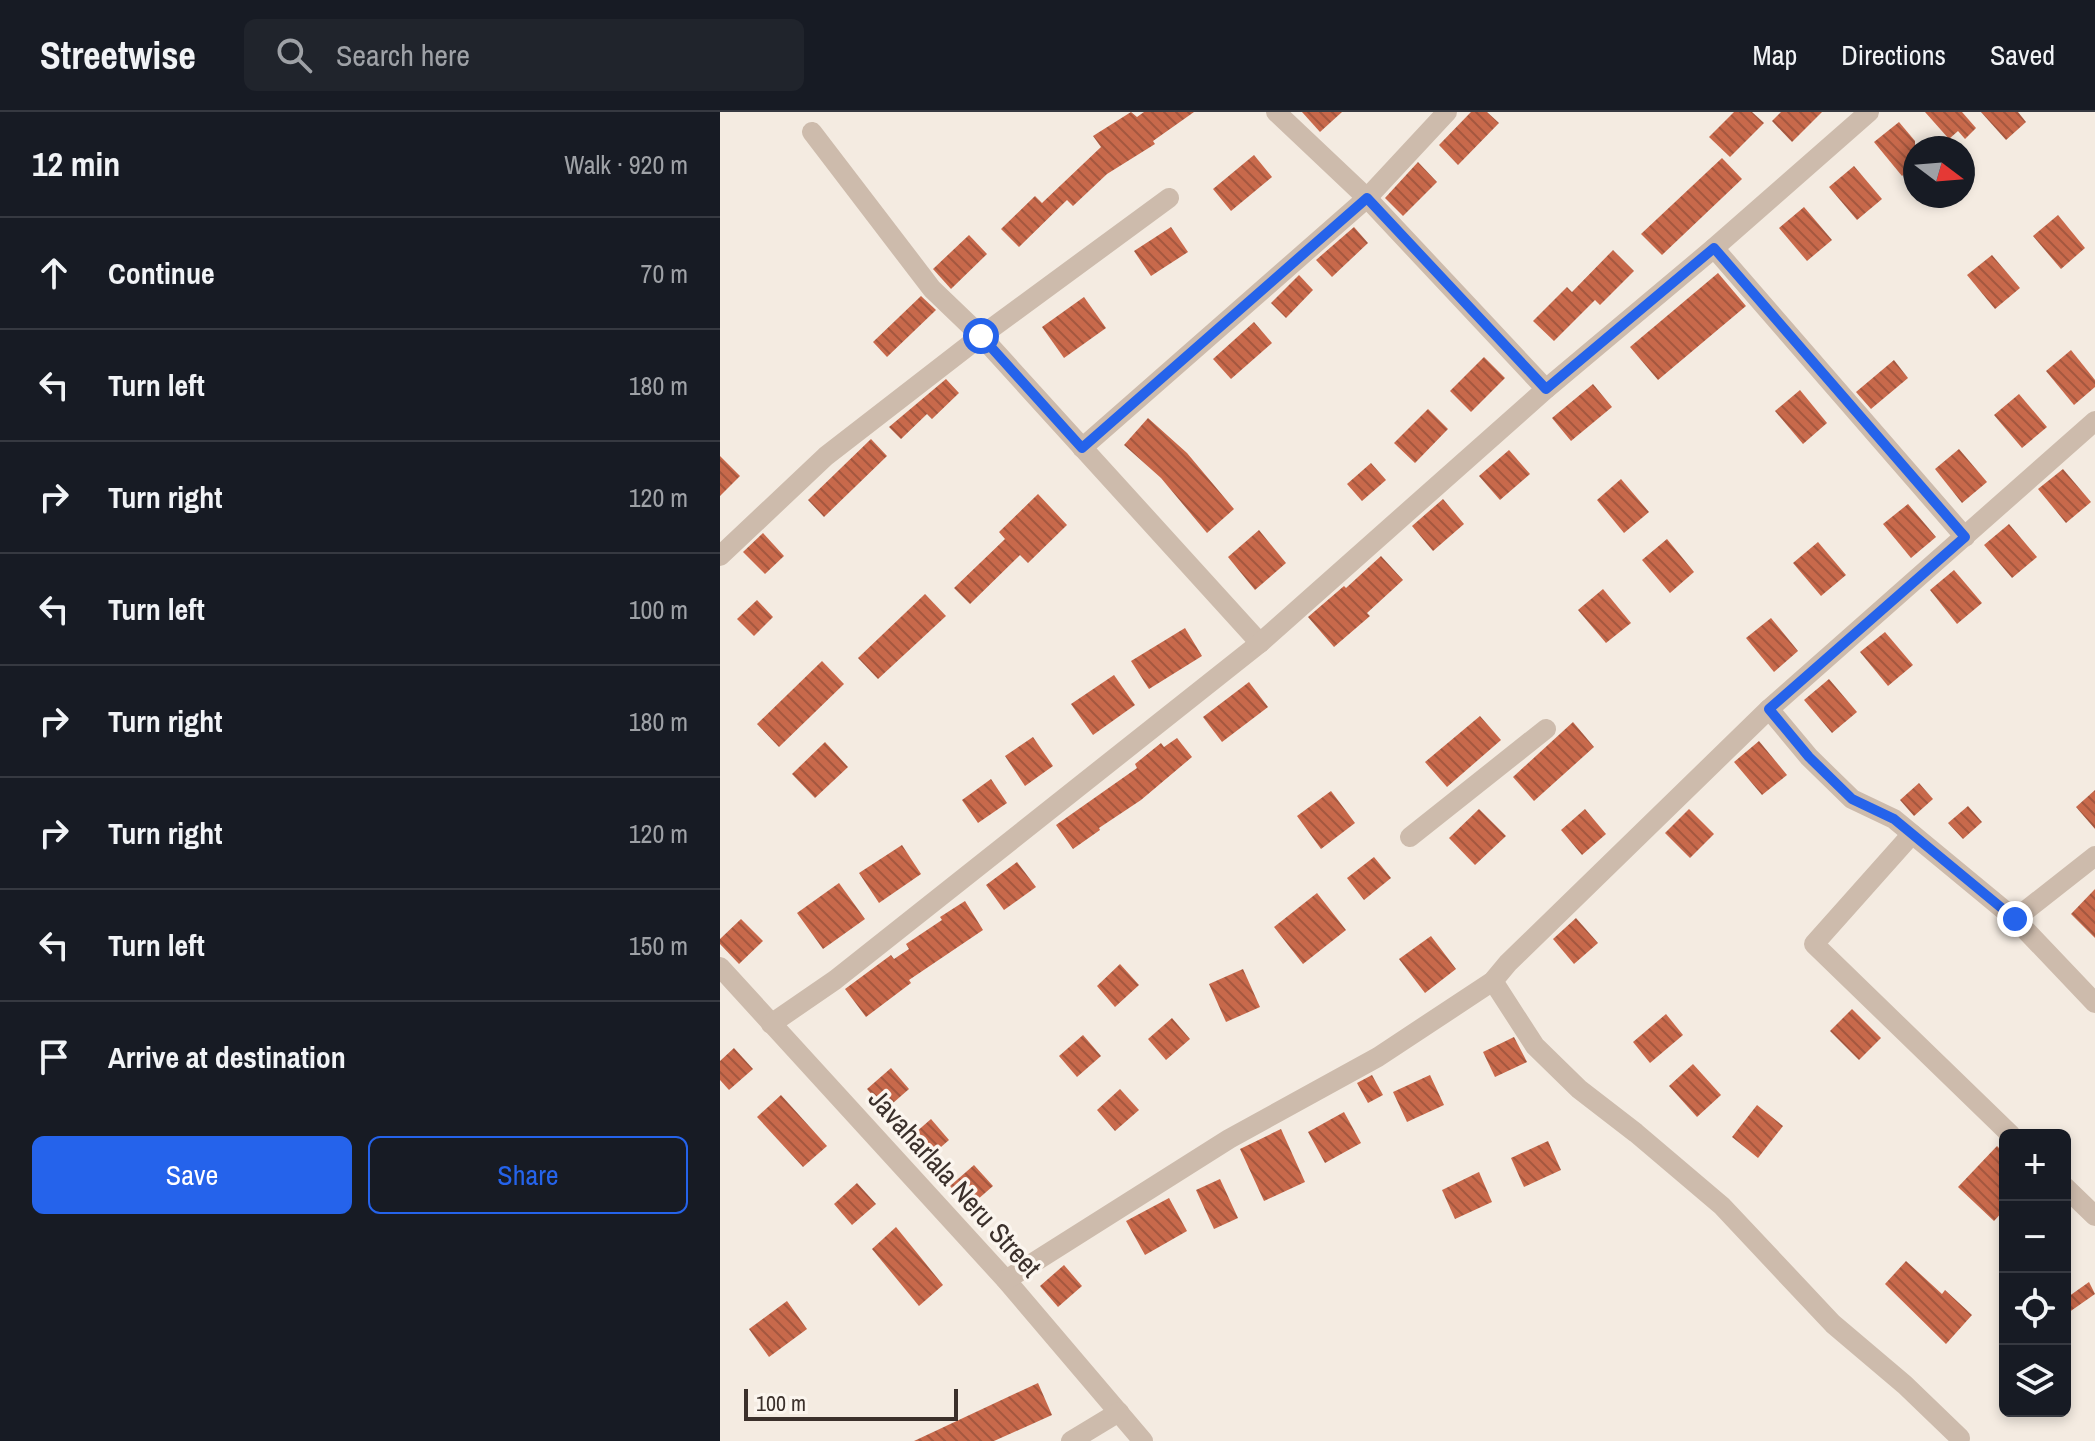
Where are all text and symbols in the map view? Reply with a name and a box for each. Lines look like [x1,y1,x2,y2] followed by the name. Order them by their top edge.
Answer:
[244,19,804,91] search box
[40,30,196,81] text: Streetwise
[272,33,316,77] icon: search
[336,35,470,75] text: Search here
[1753,36,1797,74] text: Map
[1841,36,1946,74] text: Directions
[1990,36,2055,74] text: Saved
[1903,136,1975,208] north arrow
[32,141,120,187] text: 12 min
[564,147,688,182] text: Walk · 920 m
[32,251,76,295] icon: ahead
[108,253,215,293] text: Continue
[641,256,688,291] text: 70 m
[963,318,999,354] route start
[32,363,76,407] icon: left
[108,365,205,405] text: Turn left
[629,368,688,403] text: 180 m
[32,475,76,519] icon: right
[108,477,222,517] text: Turn right
[629,480,688,515] text: 120 m
[32,587,76,631] icon: left
[108,589,205,629] text: Turn left
[629,592,688,627] text: 100 m
[32,699,76,743] icon: right
[108,701,222,741] text: Turn right
[629,704,688,739] text: 180 m
[32,811,76,855] icon: right
[108,813,222,853] text: Turn right
[629,816,688,851] text: 120 m
[1997,901,2033,937] route end
[32,923,76,967] icon: left
[108,925,205,965] text: Turn left
[629,928,688,963] text: 150 m
[32,1035,76,1079] icon: arrive
[108,1037,346,1077] text: Arrive at destination
[860,1081,1050,1285] street label: Javaharlala Neru Street
[1999,1129,2071,1417] map controls
[1999,1129,2071,1201] button: +
[32,1136,352,1214] button: Save
[368,1136,688,1214] button: Share
[1999,1201,2071,1273] button: −
[1999,1273,2071,1345] button: locate
[1999,1345,2071,1417] button: layers
[744,1385,958,1421] scale bar
[756,1388,806,1418] text: 100 m

